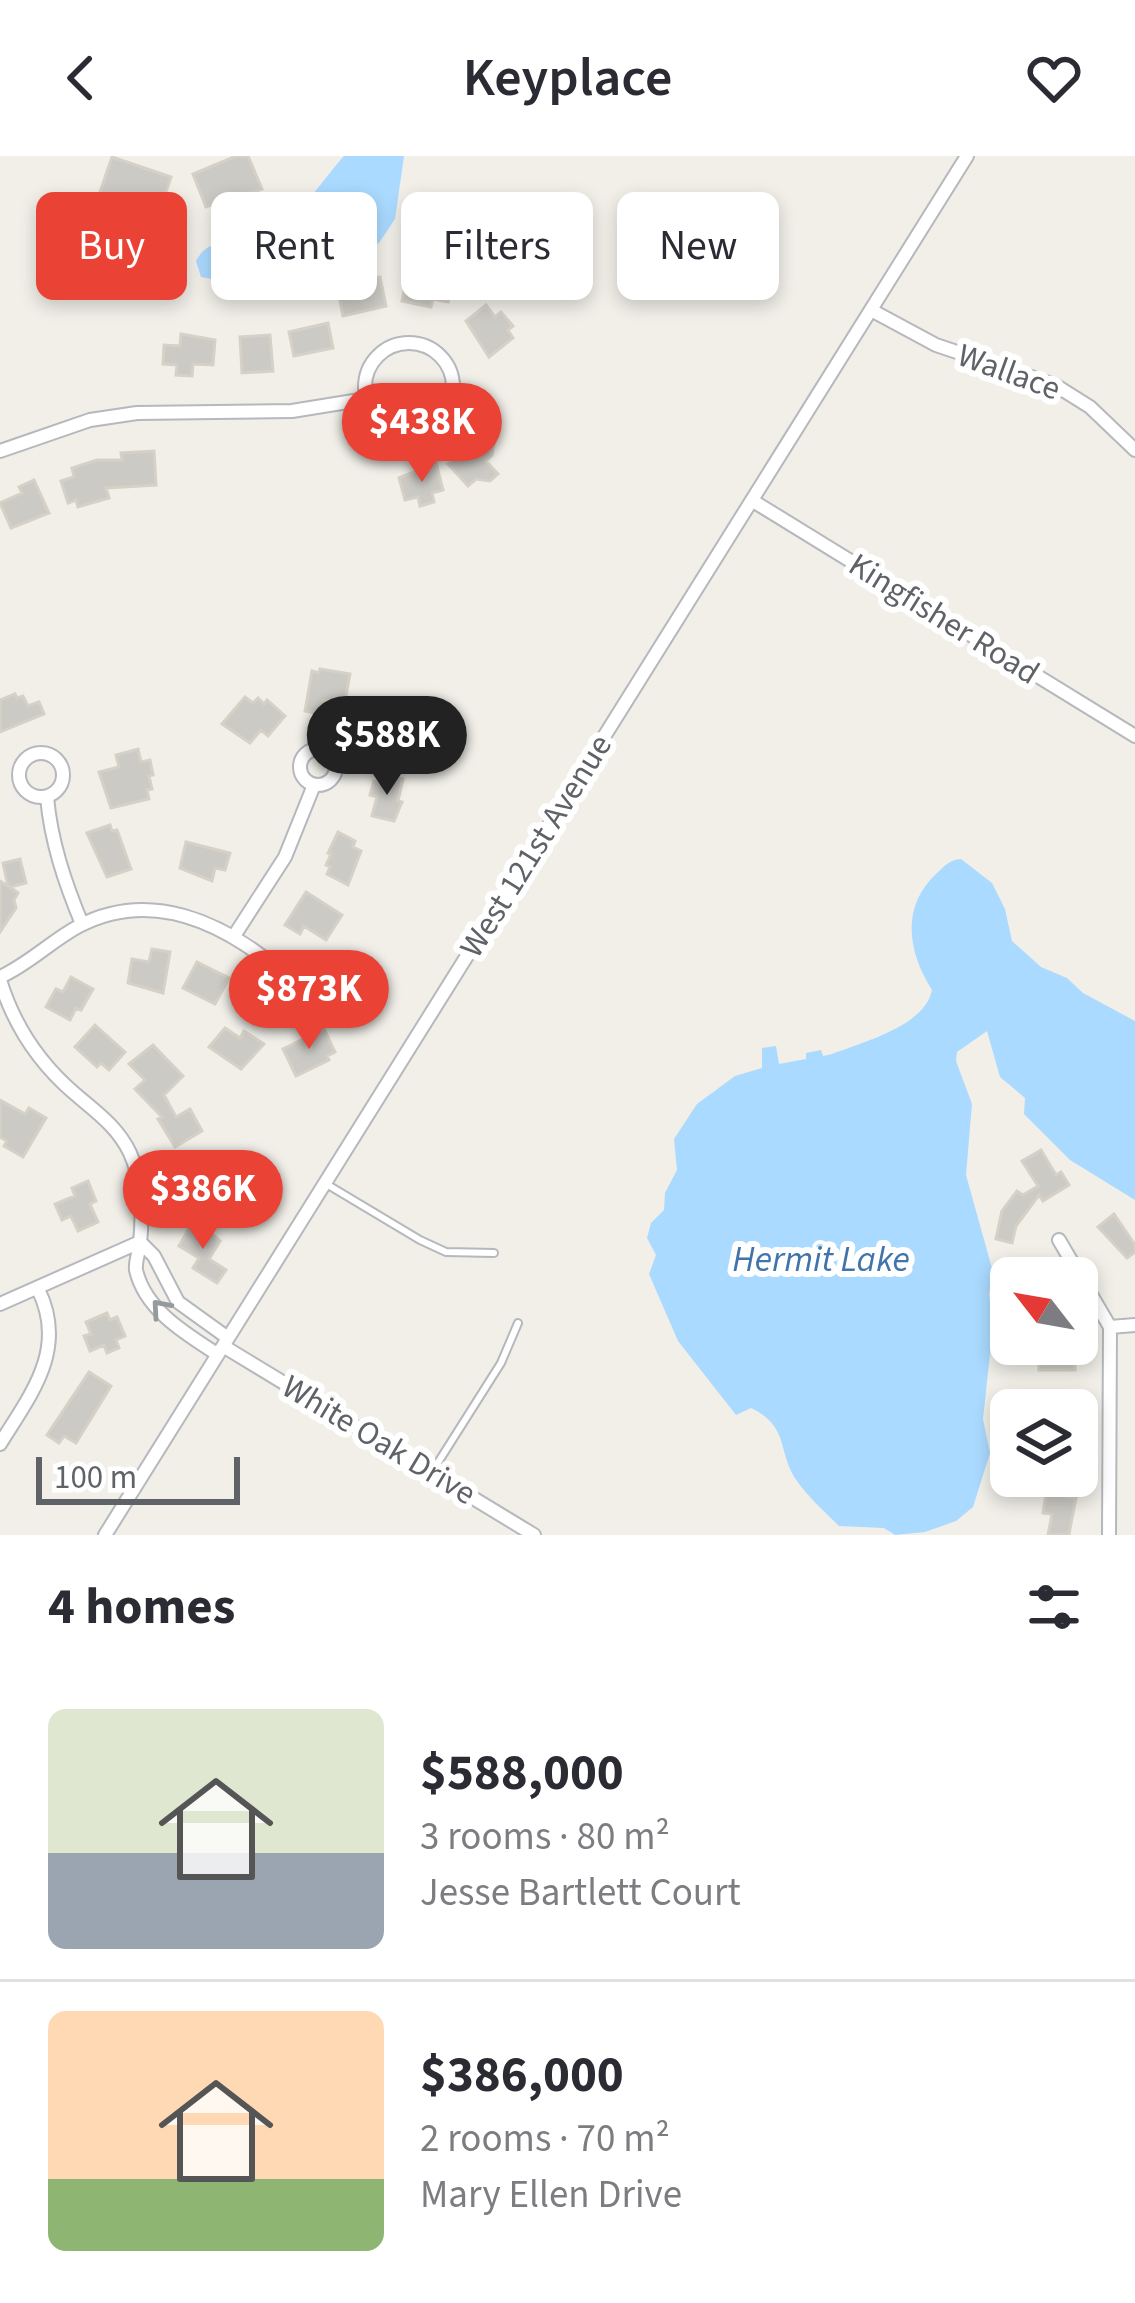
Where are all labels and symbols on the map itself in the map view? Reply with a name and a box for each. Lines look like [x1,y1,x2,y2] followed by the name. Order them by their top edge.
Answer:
[951,332,1067,412] street label: Wallace
[338,383,506,485] pin: $438K
[840,542,1048,696] street label: Kingfisher Road
[303,696,471,798] pin: $588K
[448,725,624,967] street label: West 121st Avenue
[225,950,393,1052] pin: $873K
[119,1150,287,1252] pin: $386K
[732,1234,910,1285] water label: Hermit Lake
[990,1257,1098,1365] north arrow
[152,1300,174,1322] one-way arrow
[273,1364,485,1516] street label: White Oak Drive
[36,1451,240,1504] scale bar

